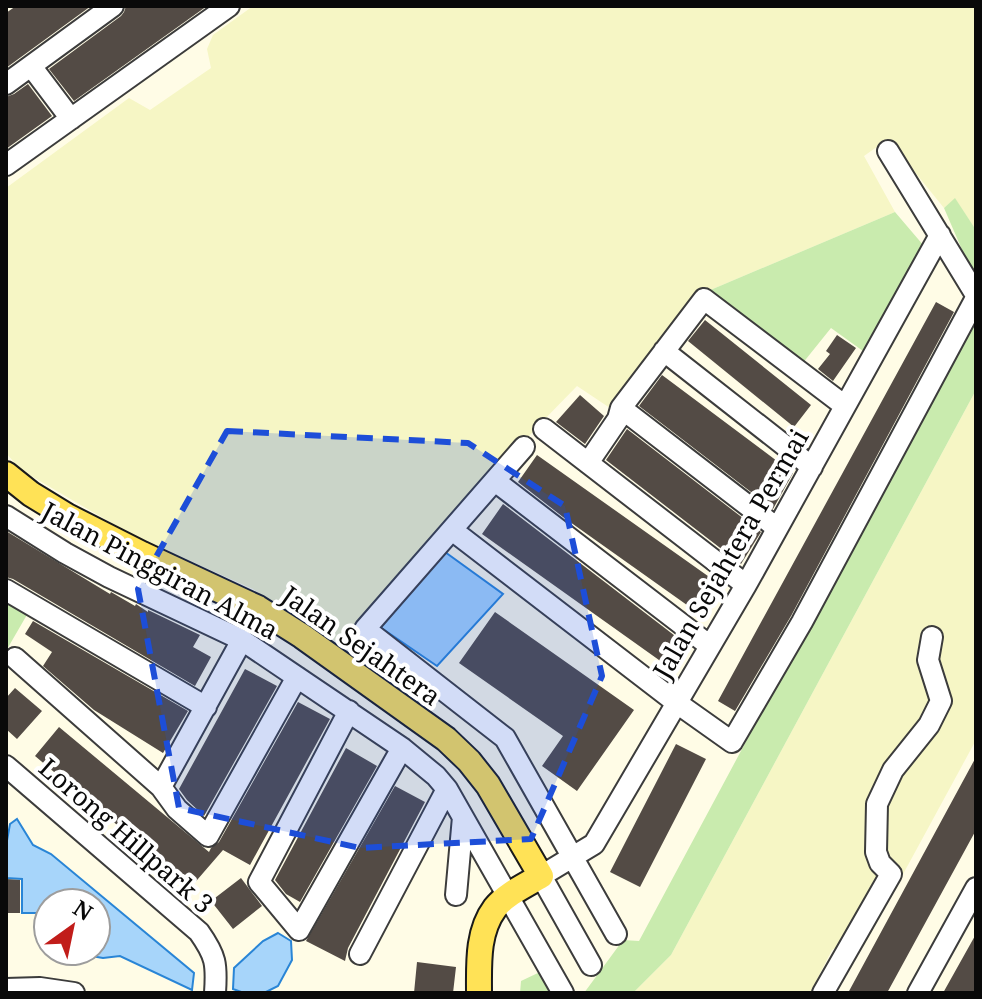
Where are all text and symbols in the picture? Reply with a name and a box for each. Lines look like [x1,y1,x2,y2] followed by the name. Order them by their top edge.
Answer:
[643,422,816,686] street label: Jalan Sejahtera Permai
[35,492,285,648] street label: Jalan Pinggiran Alma
[274,576,448,713] street label: Jalan Sejahtera
[32,749,222,921] street label: Lorong Hillpark 3
[32,887,112,967] north arrow
[68,892,99,927] text: N

